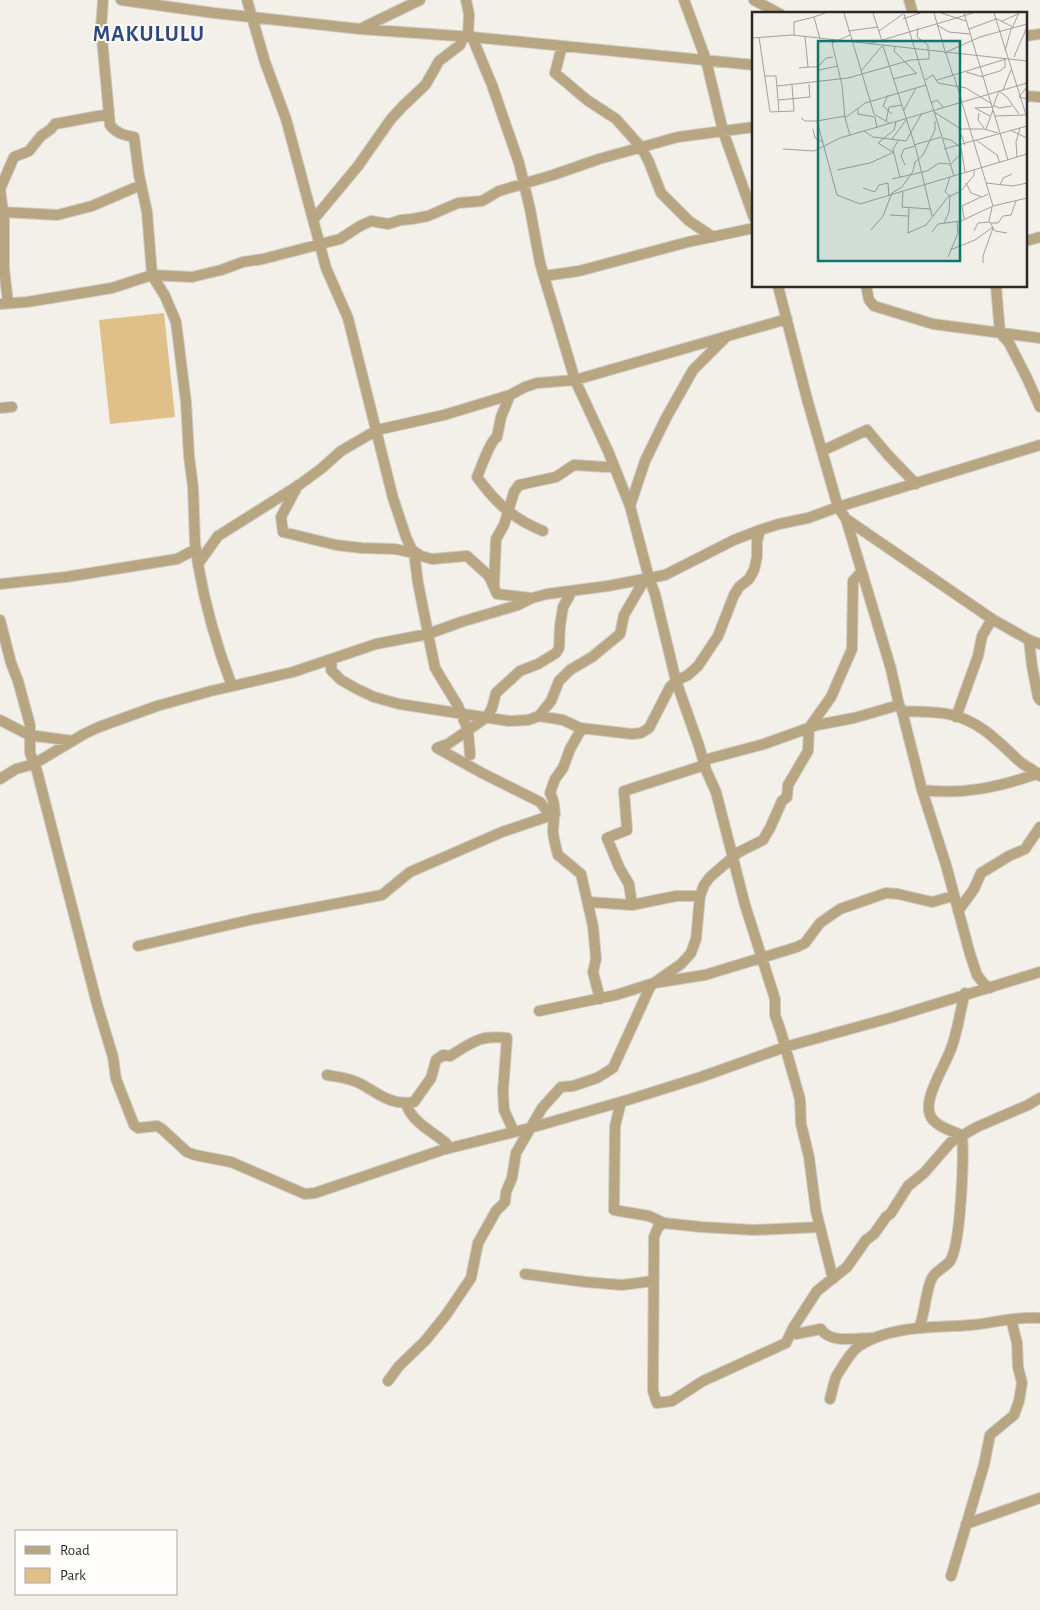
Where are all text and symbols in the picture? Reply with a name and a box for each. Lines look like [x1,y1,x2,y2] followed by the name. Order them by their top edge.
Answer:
[752,12,1028,288] inset map
[93,23,205,45] district label: MAKULULU
[15,1530,178,1595] legend
[60,1543,90,1558] text: Road
[60,1568,86,1583] text: Park

